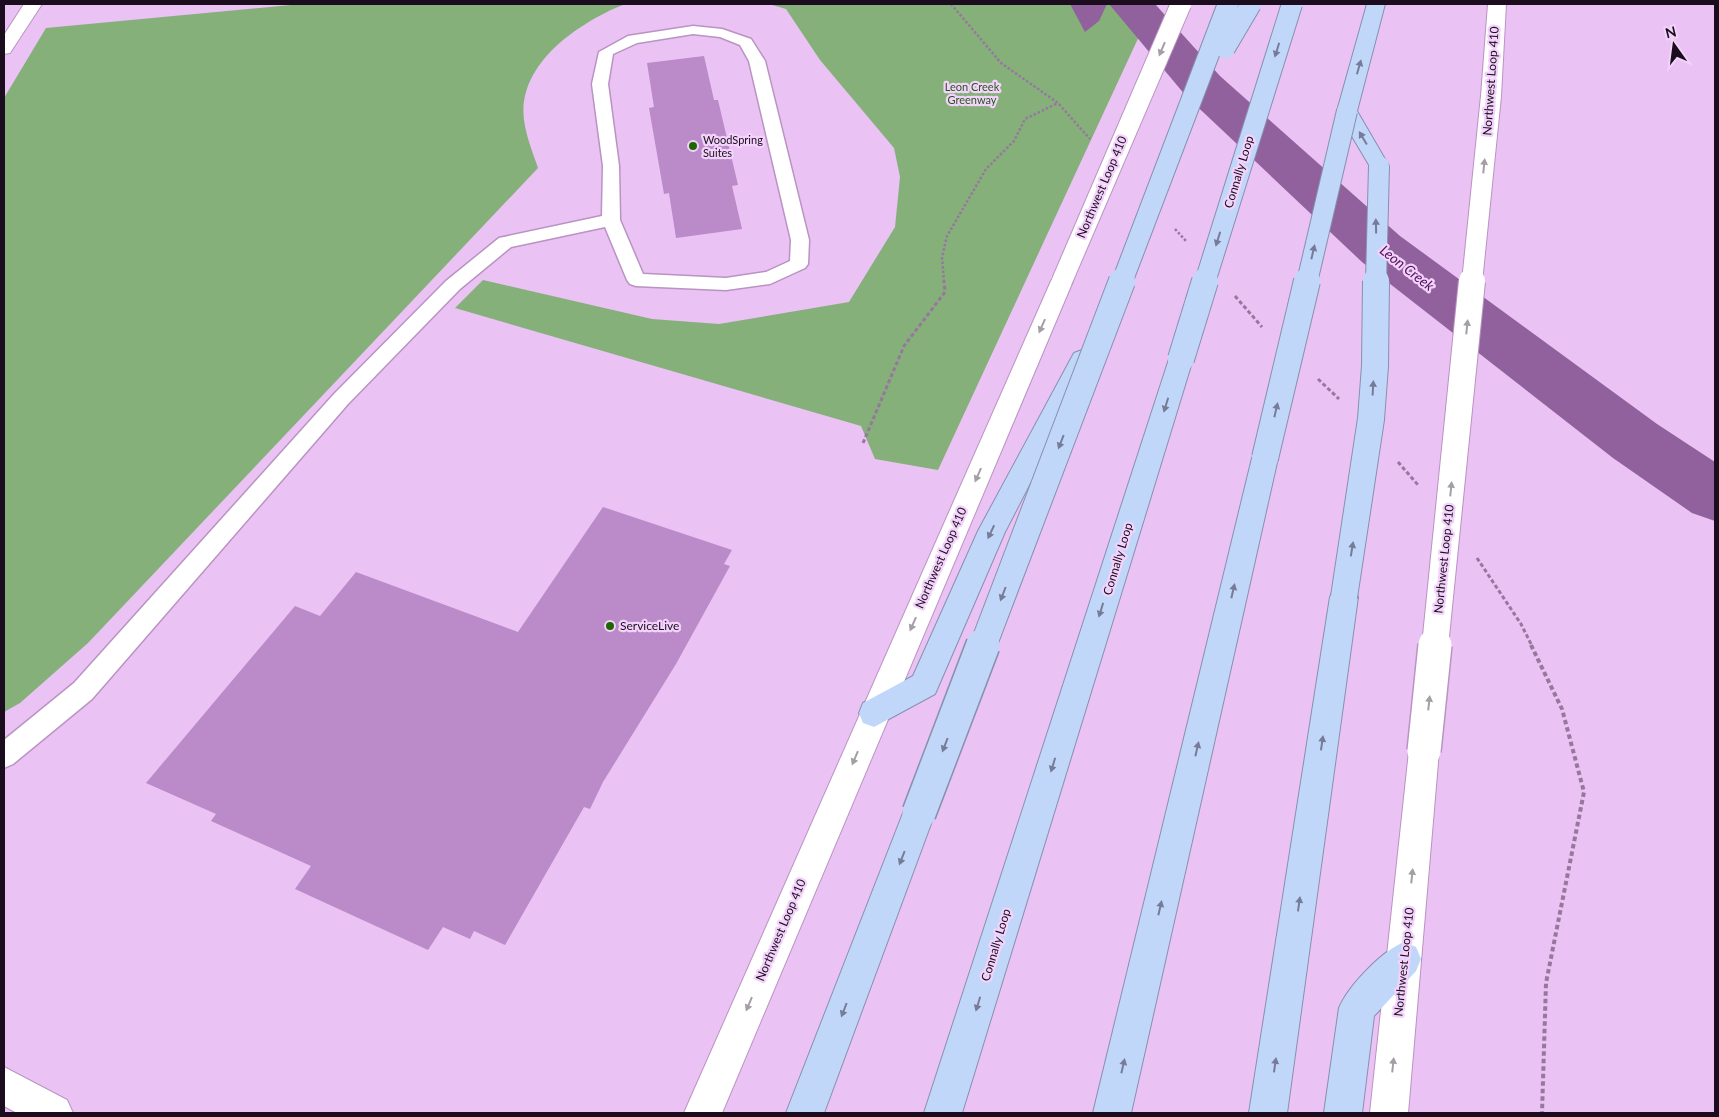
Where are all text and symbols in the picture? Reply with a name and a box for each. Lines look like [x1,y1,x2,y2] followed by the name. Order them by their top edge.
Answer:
[1649,20,1699,70] north arrow
[1663,22,1678,41] text: N
[1479,26,1502,136] street label: Northwest Loop 410
[1157,41,1165,56] one-way arrow
[1273,43,1281,58] one-way arrow
[1355,59,1363,74] one-way arrow
[945,80,1000,106] park label: Leon Creek Greenway
[1359,131,1368,145] one-way arrow
[703,133,763,159] place label: WoodSpring Suites
[1073,133,1130,240] street label: Northwest Loop 410
[1220,134,1257,210] street label: Connally Loop
[687,140,699,152] marker: WoodSpring Suites
[1480,157,1488,173] one-way arrow
[1372,218,1380,234] one-way arrow
[1214,231,1222,246] one-way arrow
[1377,241,1438,294] water label: Leon Creek
[1309,244,1317,260] one-way arrow
[1038,319,1046,333] one-way arrow
[1463,319,1471,335] one-way arrow
[1370,380,1378,396] one-way arrow
[1162,398,1170,413] one-way arrow
[1272,403,1280,418] one-way arrow
[1057,435,1065,450] one-way arrow
[973,468,981,482] one-way arrow
[1447,481,1455,497] one-way arrow
[1430,504,1457,614] street label: Northwest Loop 410
[911,505,970,611] street label: Northwest Loop 410
[1099,521,1136,597] street label: Connally Loop
[987,525,995,539] one-way arrow
[1348,541,1356,557] one-way arrow
[1229,583,1237,599] one-way arrow
[999,586,1006,601] one-way arrow
[1097,603,1105,618] one-way arrow
[908,617,916,631] one-way arrow
[620,618,679,633] place label: ServiceLive
[604,620,616,632] marker: ServiceLive
[1425,695,1433,711] one-way arrow
[1318,735,1326,751] one-way arrow
[941,738,949,753] one-way arrow
[1193,742,1201,757] one-way arrow
[850,751,858,765] one-way arrow
[1048,758,1056,773] one-way arrow
[898,851,906,866] one-way arrow
[1408,867,1416,883] one-way arrow
[752,876,809,983] street label: Northwest Loop 410
[1295,896,1303,912] one-way arrow
[1156,900,1164,915] one-way arrow
[977,907,1014,983] street label: Connally Loop
[1390,907,1417,1017] street label: Northwest Loop 410
[973,996,981,1011] one-way arrow
[745,997,753,1011] one-way arrow
[840,1003,848,1018] one-way arrow
[1390,1056,1398,1072] one-way arrow
[1271,1057,1279,1073] one-way arrow
[1119,1058,1127,1073] one-way arrow

